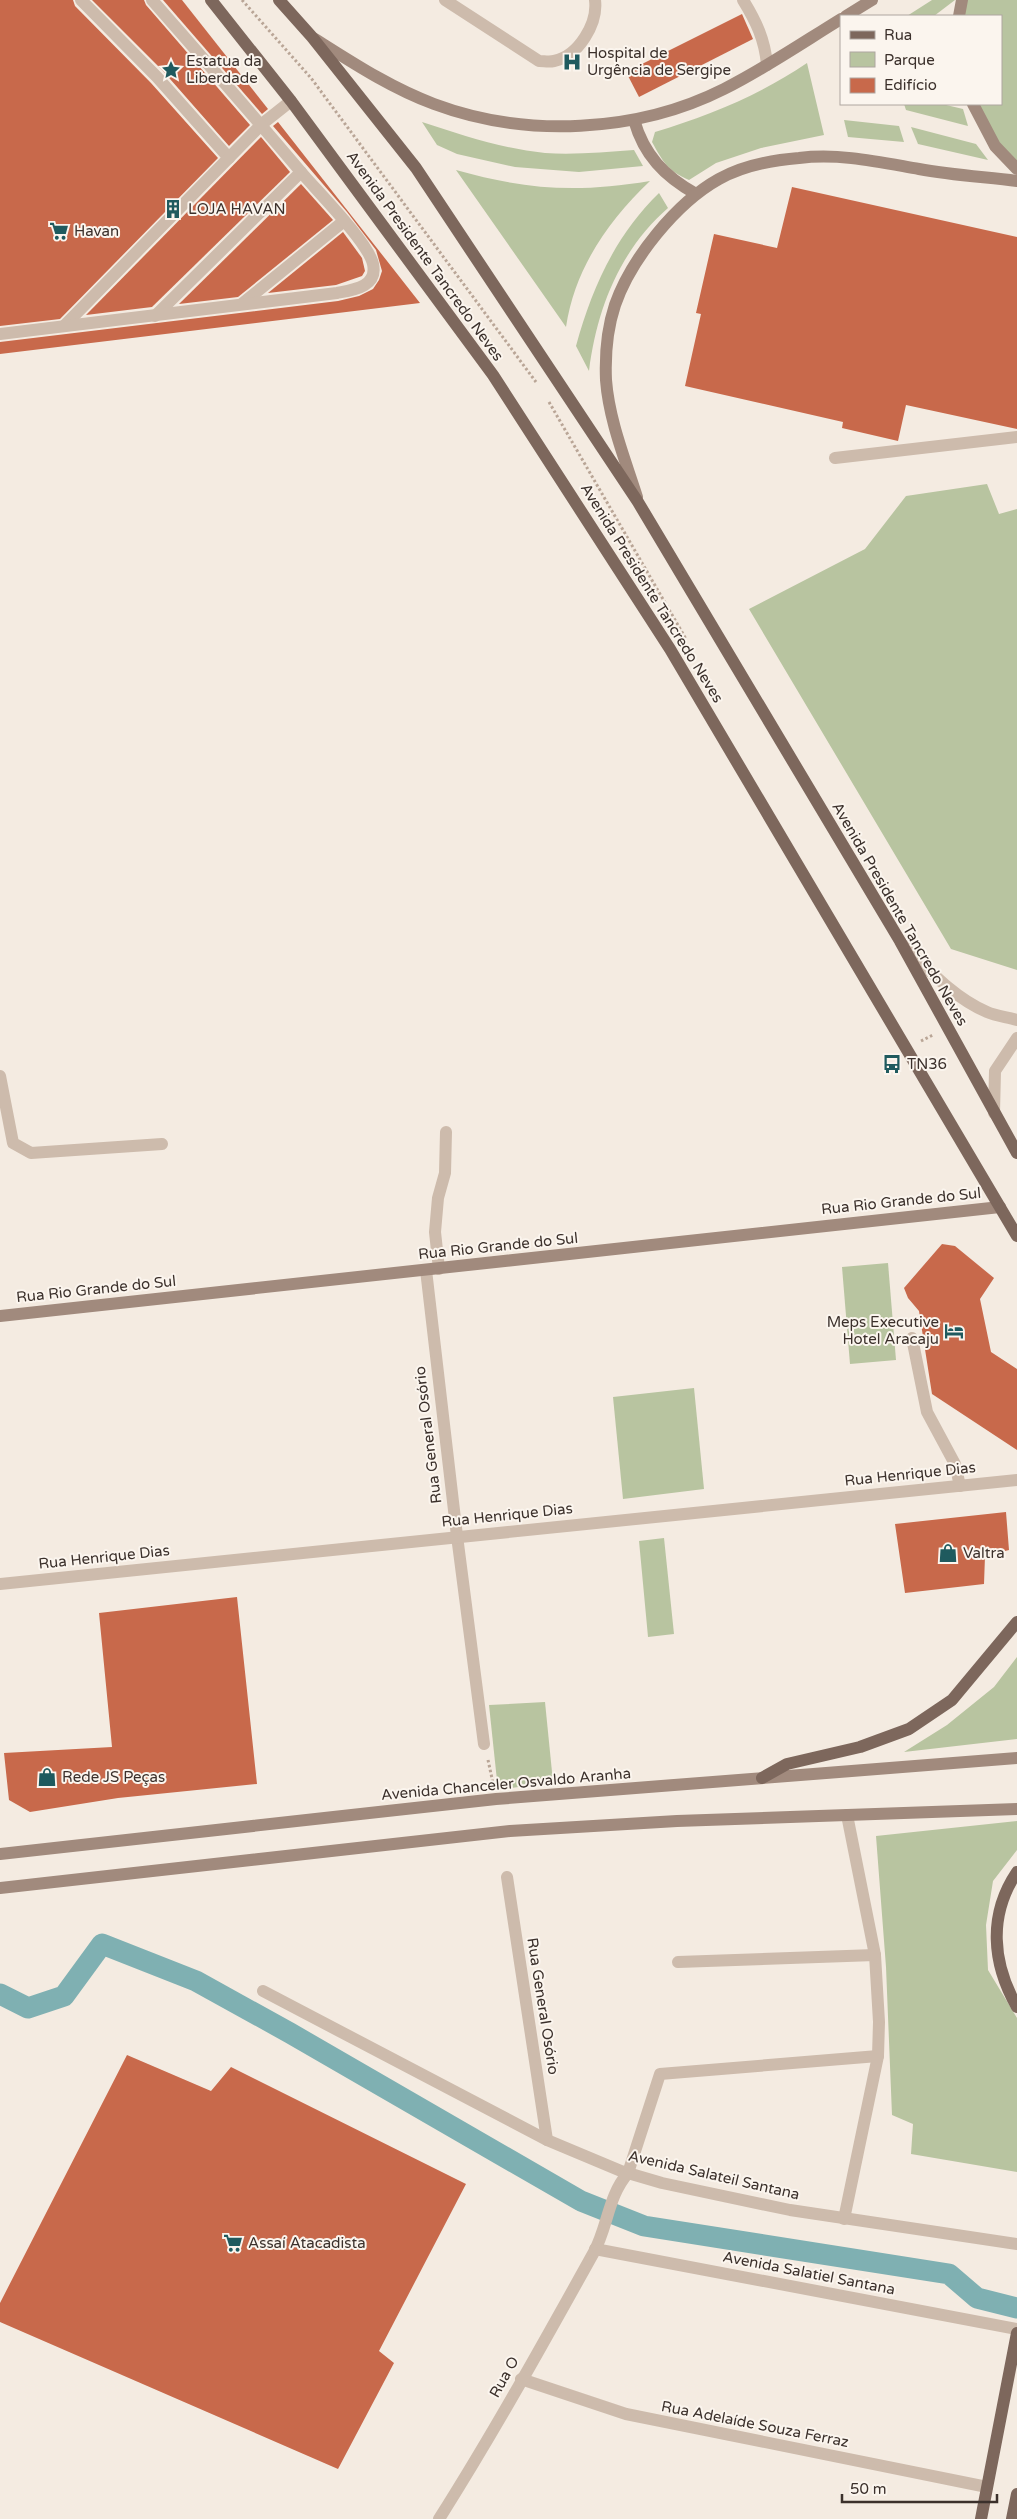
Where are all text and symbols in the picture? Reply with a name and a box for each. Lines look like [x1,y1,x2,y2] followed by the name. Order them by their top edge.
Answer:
[840,15,1002,105] legend
[884,26,912,44] text: Rua
[587,44,731,79] place label: Hospital de Urgência de Sergipe
[561,51,583,73] hospital icon: Hospital de Urgência de Sergipe
[884,51,935,69] text: Parque
[186,52,262,87] place label: Estatua da Liberdade
[160,59,182,81] place icon: Estatua da Liberdade
[884,76,937,94] text: Edifício
[343,147,507,365] street label: Avenida Presidente Tancredo Neves
[162,198,184,220] building icon: LOJA HAVAN
[188,200,285,218] place label: LOJA HAVAN
[48,220,70,242] supermarket icon: Havan
[74,222,119,240] place label: Havan
[577,480,727,706] street label: Avenida Presidente Tancredo Neves
[828,799,972,1029] street label: Avenida Presidente Tancredo Neves
[881,1053,903,1075] bus stop icon: TN36
[907,1055,947,1073] place label: TN36
[820,1184,982,1218] street label: Rua Rio Grande do Sul
[417,1229,579,1263] street label: Rua Rio Grande do Sul
[15,1272,177,1306] street label: Rua Rio Grande do Sul
[827,1313,939,1348] place label: Meps Executive Hotel Aracaju
[943,1320,965,1342] hotel icon: Meps Executive Hotel Aracaju
[411,1365,445,1505] street label: Rua General Osório
[843,1458,977,1490] street label: Rua Henrique Dias
[440,1499,574,1531] street label: Rua Henrique Dias
[37,1541,171,1573] street label: Rua Henrique Dias
[937,1542,959,1564] shop icon: Valtra
[963,1544,1005,1562] place label: Valtra
[380,1764,632,1804] street label: Avenida Chanceler Osvaldo Aranha
[36,1766,58,1788] shop icon: Rede JS Peças
[62,1768,165,1786] place label: Rede JS Peças
[523,1936,563,2076] street label: Rua General Osório
[627,2147,801,2203] street label: Avenida Salateil Santana
[222,2232,244,2254] supermarket icon: Assaí Atacadista
[248,2234,366,2252] place label: Assaí Atacadista
[721,2247,897,2299] street label: Avenida Salatiel Santana
[485,2353,523,2401] street label: Rua O
[660,2397,850,2451] street label: Rua Adelaíde Souza Ferraz
[842,2472,997,2504] scale bar
[850,2480,887,2498] text: 50 m

